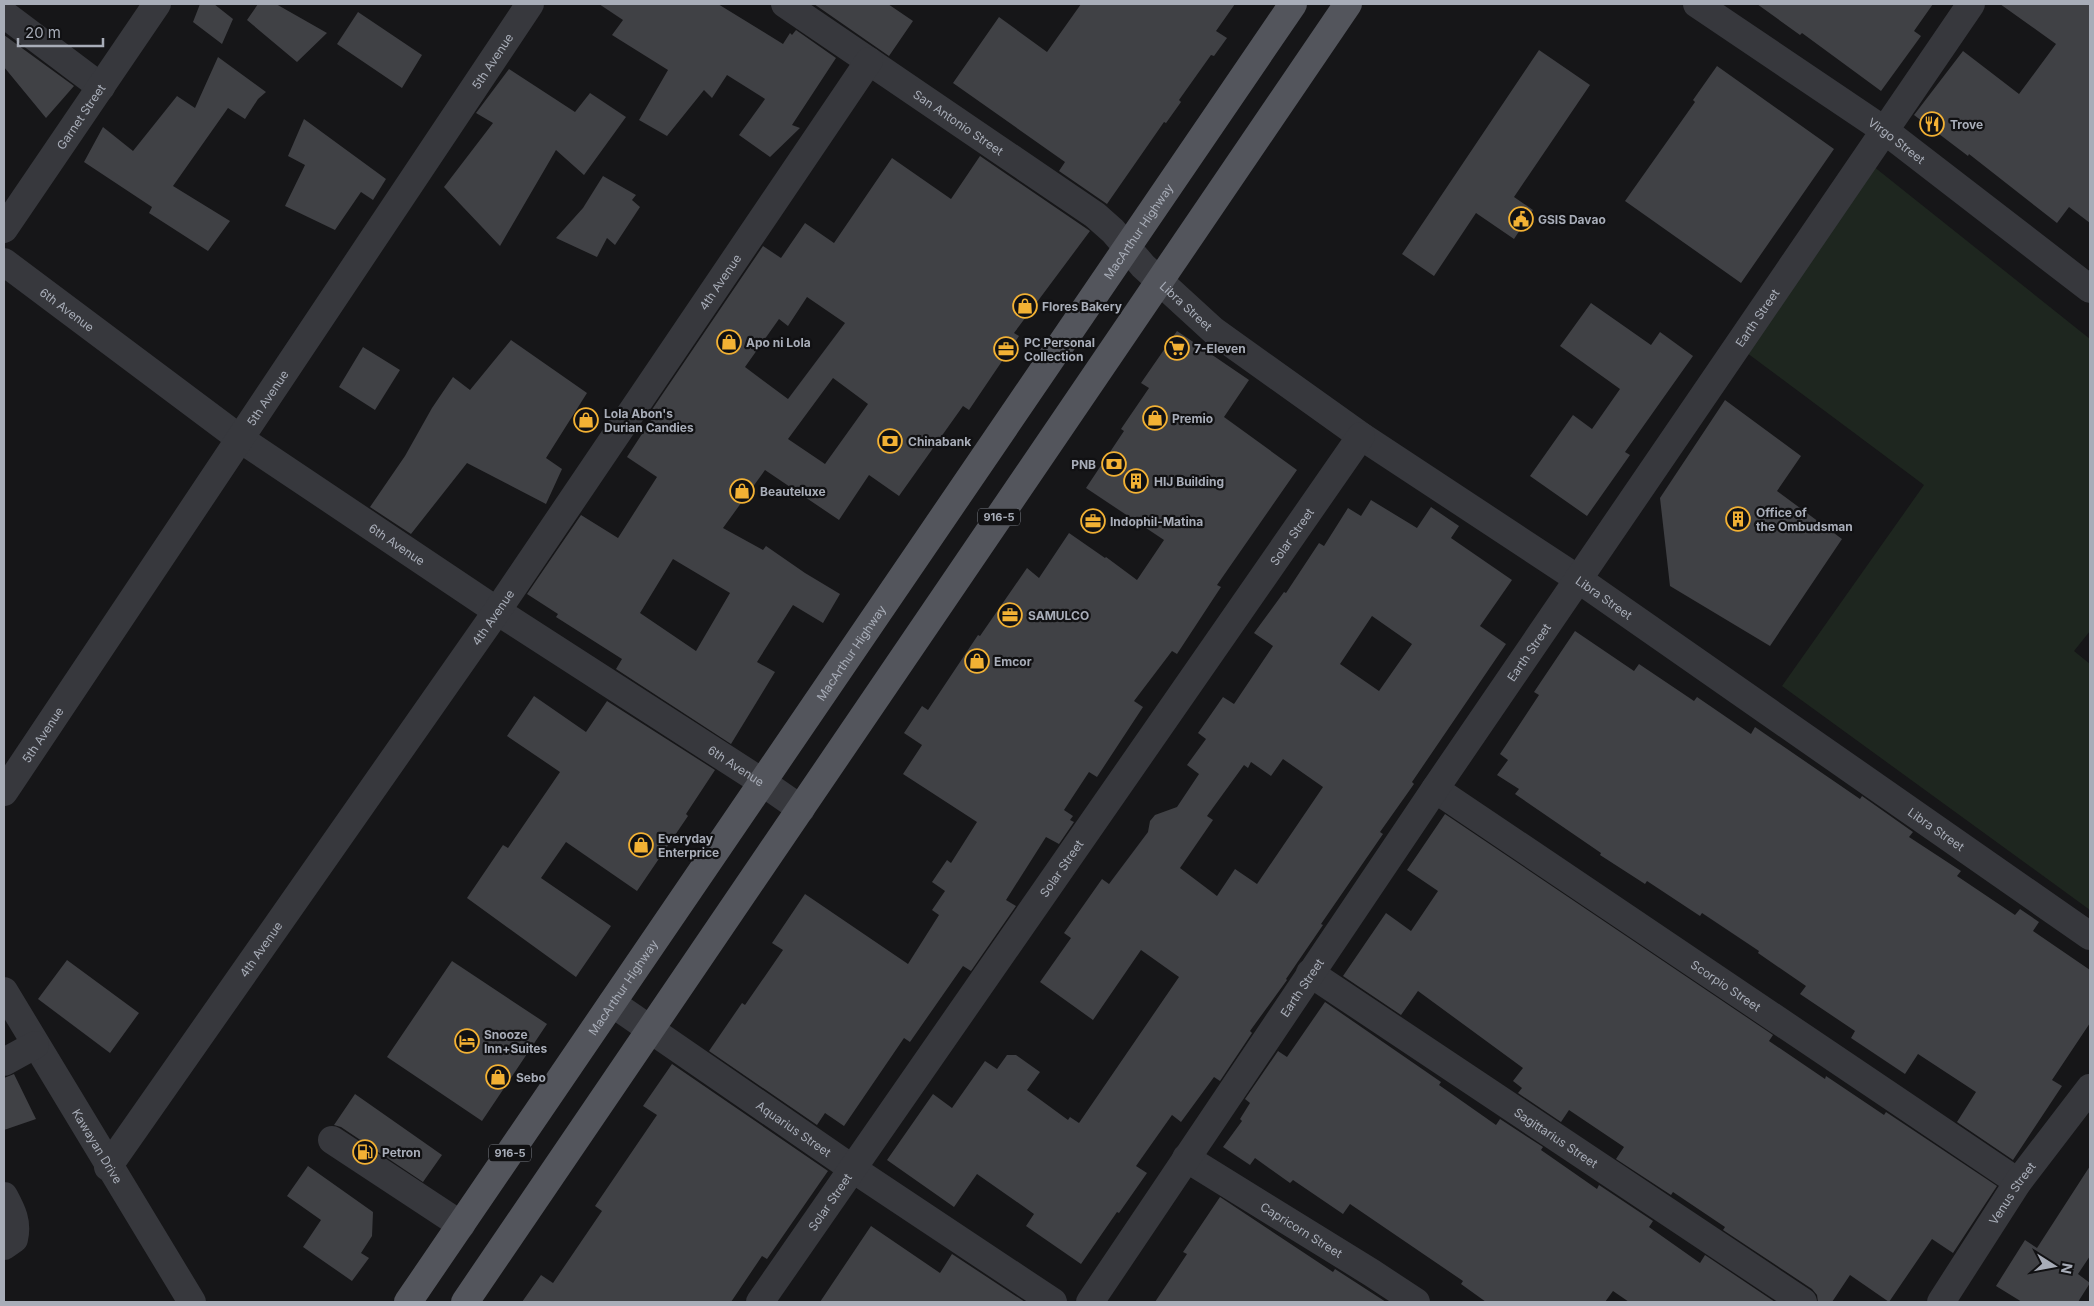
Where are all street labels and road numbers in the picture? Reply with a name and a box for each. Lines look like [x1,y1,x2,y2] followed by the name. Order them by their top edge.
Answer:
[468,30,516,92] street label: 5th Avenue
[53,81,108,152] street label: Garnet Street
[911,86,1007,158] street label: San Antonio Street
[1866,114,1928,167] street label: Virgo Street
[1100,180,1176,282] street label: MacArthur Highway
[695,251,744,313] street label: 4th Avenue
[1157,278,1216,333] street label: Libra Street
[37,284,97,335] street label: 6th Avenue
[1732,286,1782,350] street label: Earth Street
[243,367,291,429] street label: 5th Avenue
[1266,505,1316,568] street label: Solar Street
[978,508,1020,526] road number: 916-5
[366,520,428,568] street label: 6th Avenue
[1573,572,1636,622] street label: Libra Street
[468,586,517,648] street label: 4th Avenue
[813,602,889,703] street label: MacArthur Highway
[1503,620,1554,684] street label: Earth Street
[18,704,66,765] street label: 5th Avenue
[705,742,767,789] street label: 6th Avenue
[1905,804,1968,854] street label: Libra Street
[1036,837,1086,900] street label: Solar Street
[236,918,285,980] street label: 4th Avenue
[585,936,661,1038] street label: MacArthur Highway
[1277,955,1326,1019] street label: Earth Street
[1688,956,1764,1014] street label: Scorpio Street
[754,1097,834,1159] street label: Aquarius Street
[1512,1104,1601,1171] street label: Sagittarius Street
[69,1106,126,1186] street label: Kawayan Drive
[489,1144,531,1162] road number: 916-5
[1985,1159,2038,1227] street label: Venus Street
[804,1170,855,1233] street label: Solar Street
[1258,1199,1346,1261] street label: Capricorn Street

